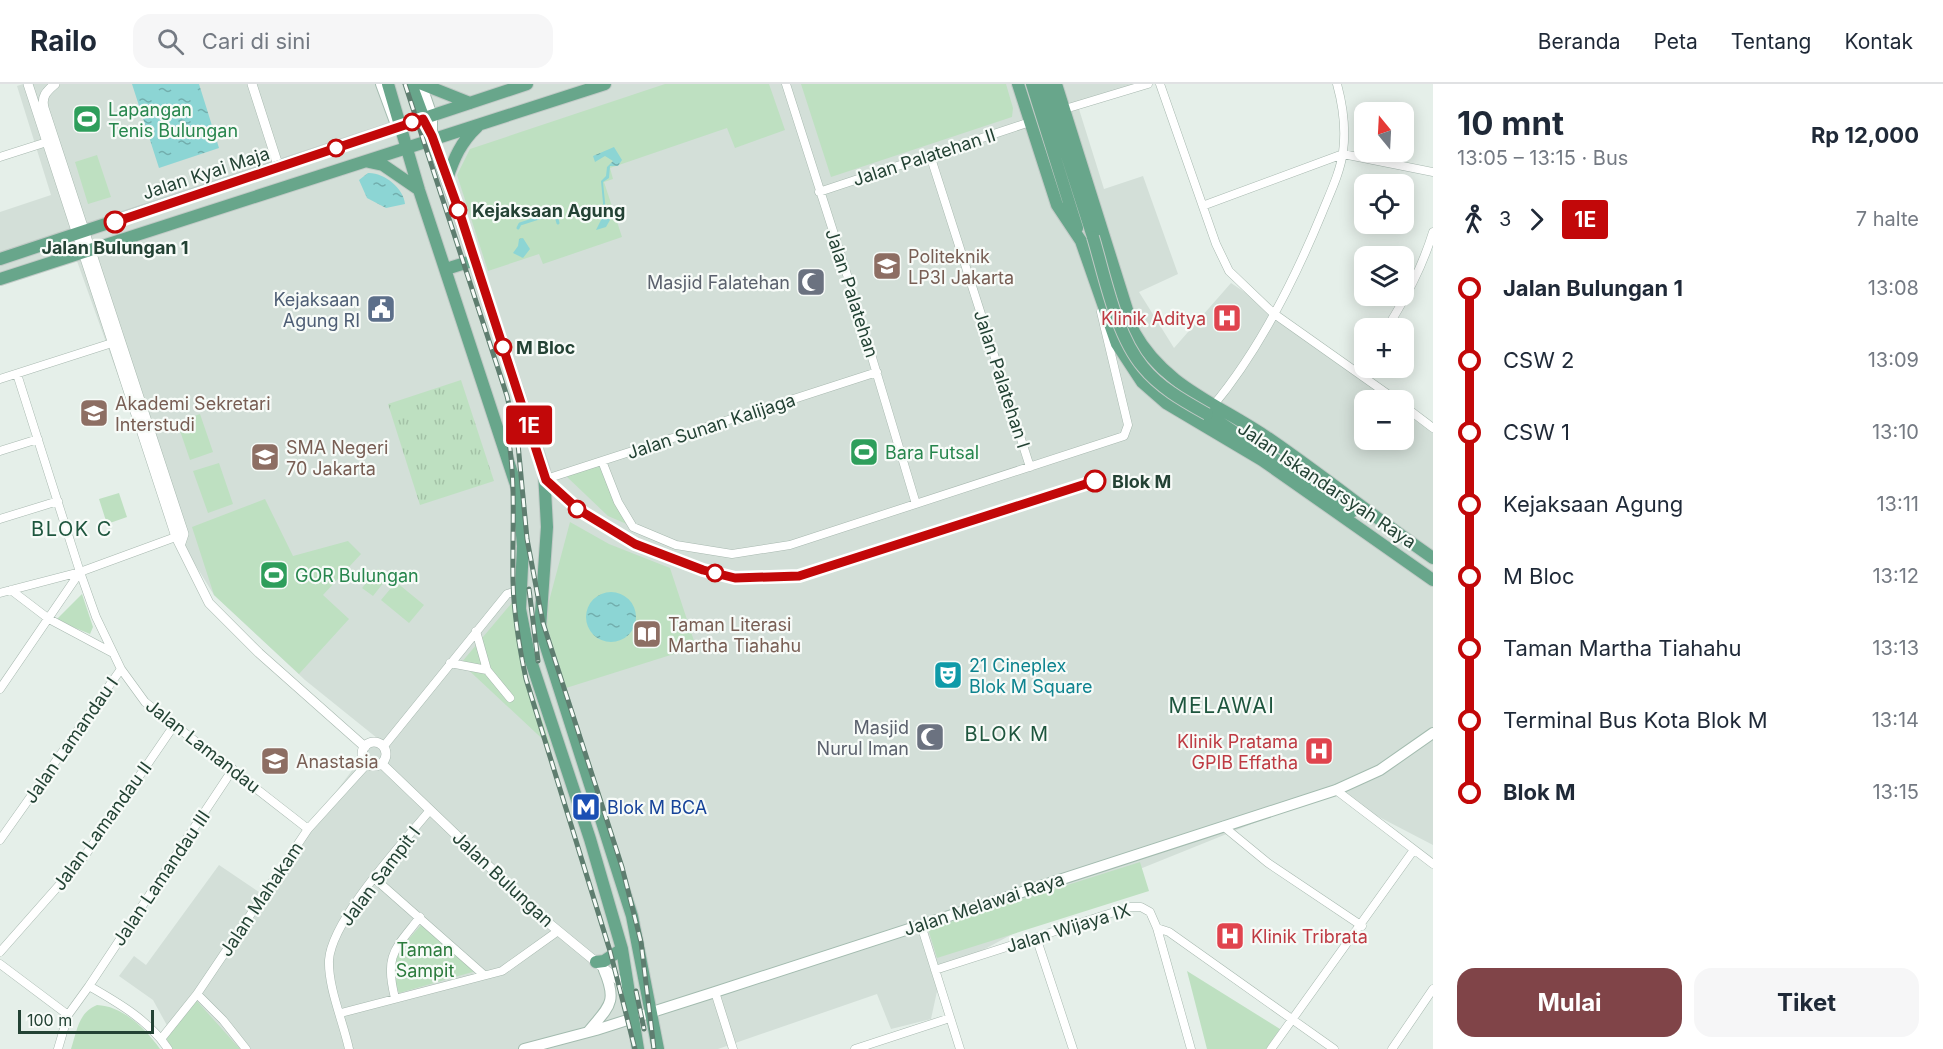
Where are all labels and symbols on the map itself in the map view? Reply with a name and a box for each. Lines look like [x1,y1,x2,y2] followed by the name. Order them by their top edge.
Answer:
[108,99,238,141] place label: Lapangan Tenis Bulungan
[1354,102,1414,162] north arrow
[71,103,103,135] sports icon: Lapangan Tenis Bulungan
[403,113,421,131] unlabelled marker
[850,124,998,190] street label: Jalan Palatehan II
[327,139,345,157] unlabelled marker
[140,143,272,203] street label: Jalan Kyai Maja
[472,200,625,221] place label: Kejaksaan Agung
[449,201,467,219] marker: Kejaksaan Agung
[104,211,126,233] marker: Jalan Bulungan 1
[821,226,883,360] street label: Jalan Palatehan
[41,237,189,258] place label: Jalan Bulungan 1
[908,246,1014,288] place label: Politeknik LP3I Jakarta
[871,250,903,282] school or university icon: Politeknik LP3I Jakarta
[795,266,827,298] mosque icon: Masjid Falatehan
[647,272,790,293] place label: Masjid Falatehan
[273,289,360,331] place label: Kejaksaan Agung RI
[365,293,397,325] public building icon: Kejaksaan Agung RI
[1211,302,1243,334] hospital icon: Klinik Aditya
[970,307,1034,451] street label: Jalan Palatehan I
[1101,308,1206,329] place label: Klinik Aditya
[516,337,575,358] place label: M Bloc
[494,338,512,356] marker: M Bloc
[624,389,798,463] street label: Jalan Sunan Kalijaga
[115,393,271,435] place label: Akademi Sekretari Interstudi
[78,397,110,429] school or university icon: Akademi Sekretari Interstudi
[502,406,556,444] line badge: 1E
[1234,418,1420,552] street label: Jalan Iskandarsyah Raya
[848,436,880,468] sports icon: Bara Futsal
[286,437,388,479] place label: SMA Negeri 70 Jakarta
[249,441,281,473] school or university icon: SMA Negeri 70 Jakarta
[885,442,979,463] place label: Bara Futsal
[1084,470,1106,492] marker: Blok M
[1112,471,1171,492] place label: Blok M
[568,500,586,518] unlabelled marker
[31,517,113,541] district label: BLOK C
[258,559,290,591] sports icon: GOR Bulungan
[706,564,724,582] unlabelled marker
[295,565,419,586] place label: GOR Bulungan
[668,614,801,656] place label: Taman Literasi Martha Tiahahu
[631,618,663,650] library icon: Taman Literasi Martha Tiahahu
[969,655,1093,697] place label: 21 Cineplex Blok M Square
[932,659,964,691] theatre icon: 21 Cineplex Blok M Square
[20,673,122,807] street label: Jalan Lamandau I
[1169,693,1275,718] district label: MELAWAI
[142,695,264,797] street label: Jalan Lamandau
[817,717,909,759] place label: Masjid Nurul Iman
[914,721,946,753] mosque icon: Masjid Nurul Iman
[964,722,1050,746] district label: BLOK M
[1177,731,1298,773] place label: Klinik Pratama GPIB Effatha
[1303,735,1335,767] hospital icon: Klinik Pratama GPIB Effatha
[259,745,291,777] school or university icon: Anastasia
[296,751,379,772] place label: Anastasia
[48,758,156,894] street label: Jalan Lamandau II
[570,791,602,823] metro station icon: Blok M BCA
[607,797,707,818] place label: Blok M BCA
[108,806,214,950] street label: Jalan Lamandau III
[336,822,424,930] street label: Jalan Sampit I
[448,827,558,931] street label: Jalan Bulungan
[215,838,307,960] street label: Jalan Mahakam
[901,868,1067,940] street label: Jalan Melawai Raya
[1003,899,1133,957] street label: Jalan Wijaya IX
[1214,920,1246,952] hospital icon: Klinik Tribrata
[1251,926,1368,947] place label: Klinik Tribrata
[396,939,454,981] park label: Taman Sampit
[18,1007,154,1034] scale bar

